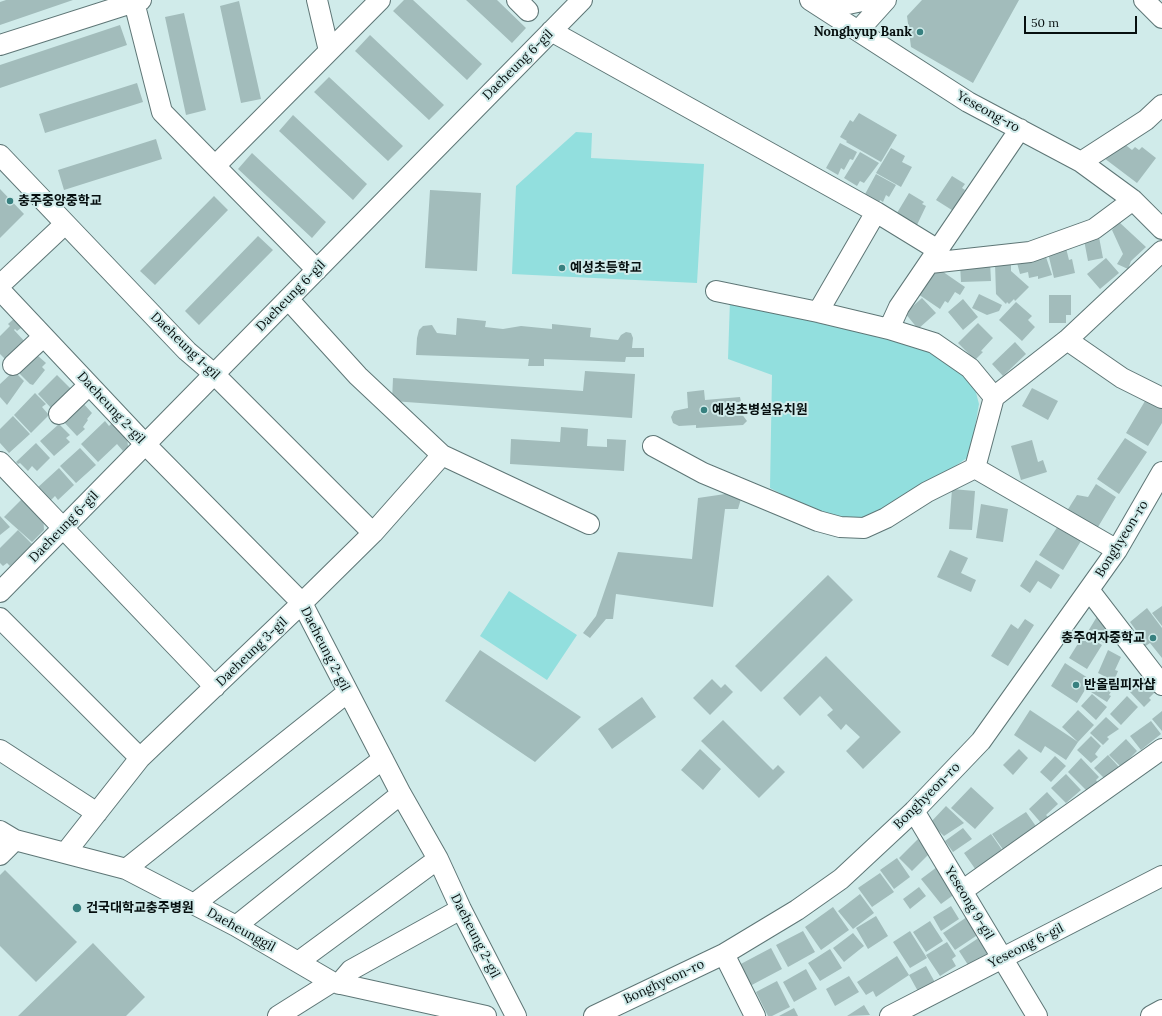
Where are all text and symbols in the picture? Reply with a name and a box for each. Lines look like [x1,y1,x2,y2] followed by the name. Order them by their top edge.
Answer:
[1026,8,1139,34] scale bar
[1031,15,1059,30] text: 50 m
[814,24,912,40] place label: Nonghyup Bank
[480,27,556,103] street label: Daeheung 6-gil
[915,27,925,37] marker: Nonghyup Bank
[954,88,1022,136] street label: Yeseong-ro
[18,193,102,209] place label: 충주중앙중학교
[5,196,15,206] marker: 충주중앙중학교
[253,257,329,335] street label: Daeheung 6-gil
[570,260,642,276] place label: 예성초등학교
[557,263,567,273] marker: 예성초등학교
[147,309,223,383] street label: Daeheung 1-gil
[74,369,148,447] street label: Daeheung 2-gil
[712,402,808,418] place label: 예성초병설유치원
[699,405,709,415] marker: 예성초병설유치원
[26,488,102,566] street label: Daeheung 6-gil
[1092,498,1152,580] street label: Bonghyeon-ro
[297,604,353,694] street label: Daeheung 2-gil
[213,614,291,690] street label: Daeheung 3-gil
[1061,630,1145,646] place label: 충주여자중학교
[1148,633,1158,643] marker: 충주여자중학교
[1084,677,1156,693] place label: 반올림피자샵
[1071,680,1081,690] marker: 반올림피자샵
[891,760,963,832] street label: Bonghyeon-ro
[941,864,997,942] street label: Yeseong 9-gil
[447,891,503,981] street label: Daeheung 2-gil
[86,900,194,916] place label: 건국대학교충주병원
[71,902,83,914] marker: 건국대학교충주병원
[204,905,278,955] street label: Daeheunggil
[986,920,1066,972] street label: Yeseong 6-gil
[621,956,707,1008] street label: Bonghyeon-ro

